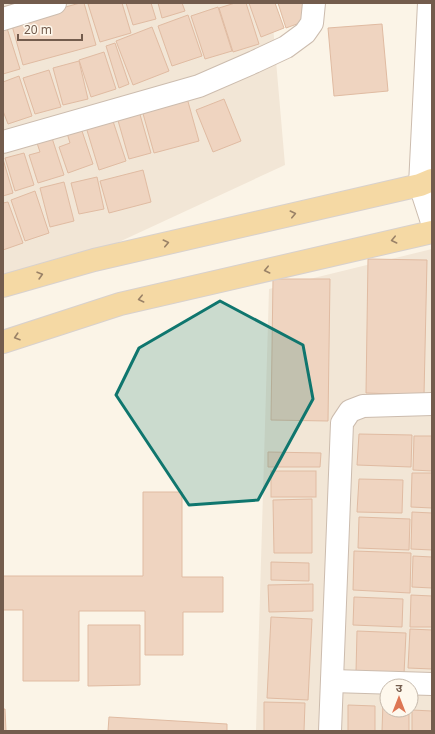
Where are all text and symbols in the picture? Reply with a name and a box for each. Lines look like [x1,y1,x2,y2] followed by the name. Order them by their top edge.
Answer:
[18,16,82,42] scale bar
[24,21,52,38] text: 20 m
[290,210,296,218] one-way arrow
[391,236,397,244] one-way arrow
[163,240,169,248] one-way arrow
[264,265,271,273] one-way arrow
[37,272,44,280] one-way arrow
[138,295,144,303] one-way arrow
[13,332,20,341] one-way arrow
[379,678,419,718] north arrow
[396,680,403,695] text: उ

